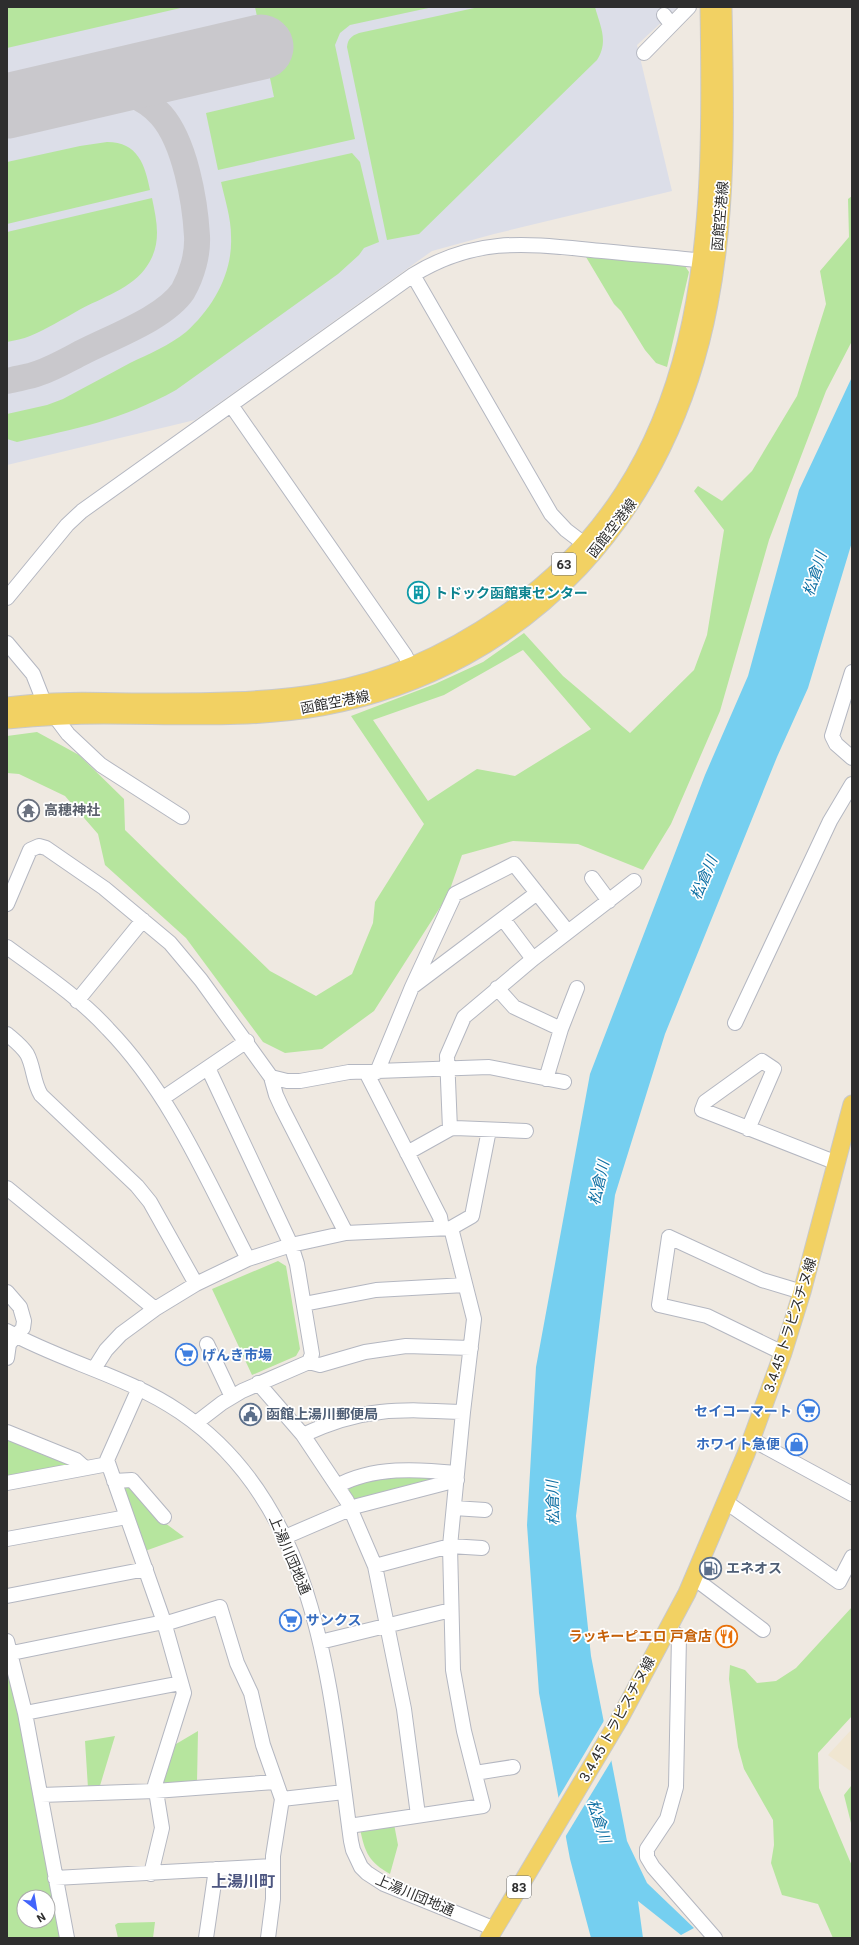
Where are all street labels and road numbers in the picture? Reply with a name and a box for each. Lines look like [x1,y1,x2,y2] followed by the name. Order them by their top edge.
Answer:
[709,180,731,252] street label: 函館空港線
[584,495,640,561] street label: 函館空港線
[552,553,576,575] road number: 63
[299,687,371,717] street label: 函館空港線
[761,1256,819,1394] street label: 3.4.45 トラピスチヌ線
[266,1513,314,1597] street label: 上湯川団地通
[576,1654,658,1784] street label: 3.4.45 トラピスチヌ線
[373,1871,457,1919] street label: 上湯川団地通
[507,1876,531,1898] road number: 83

